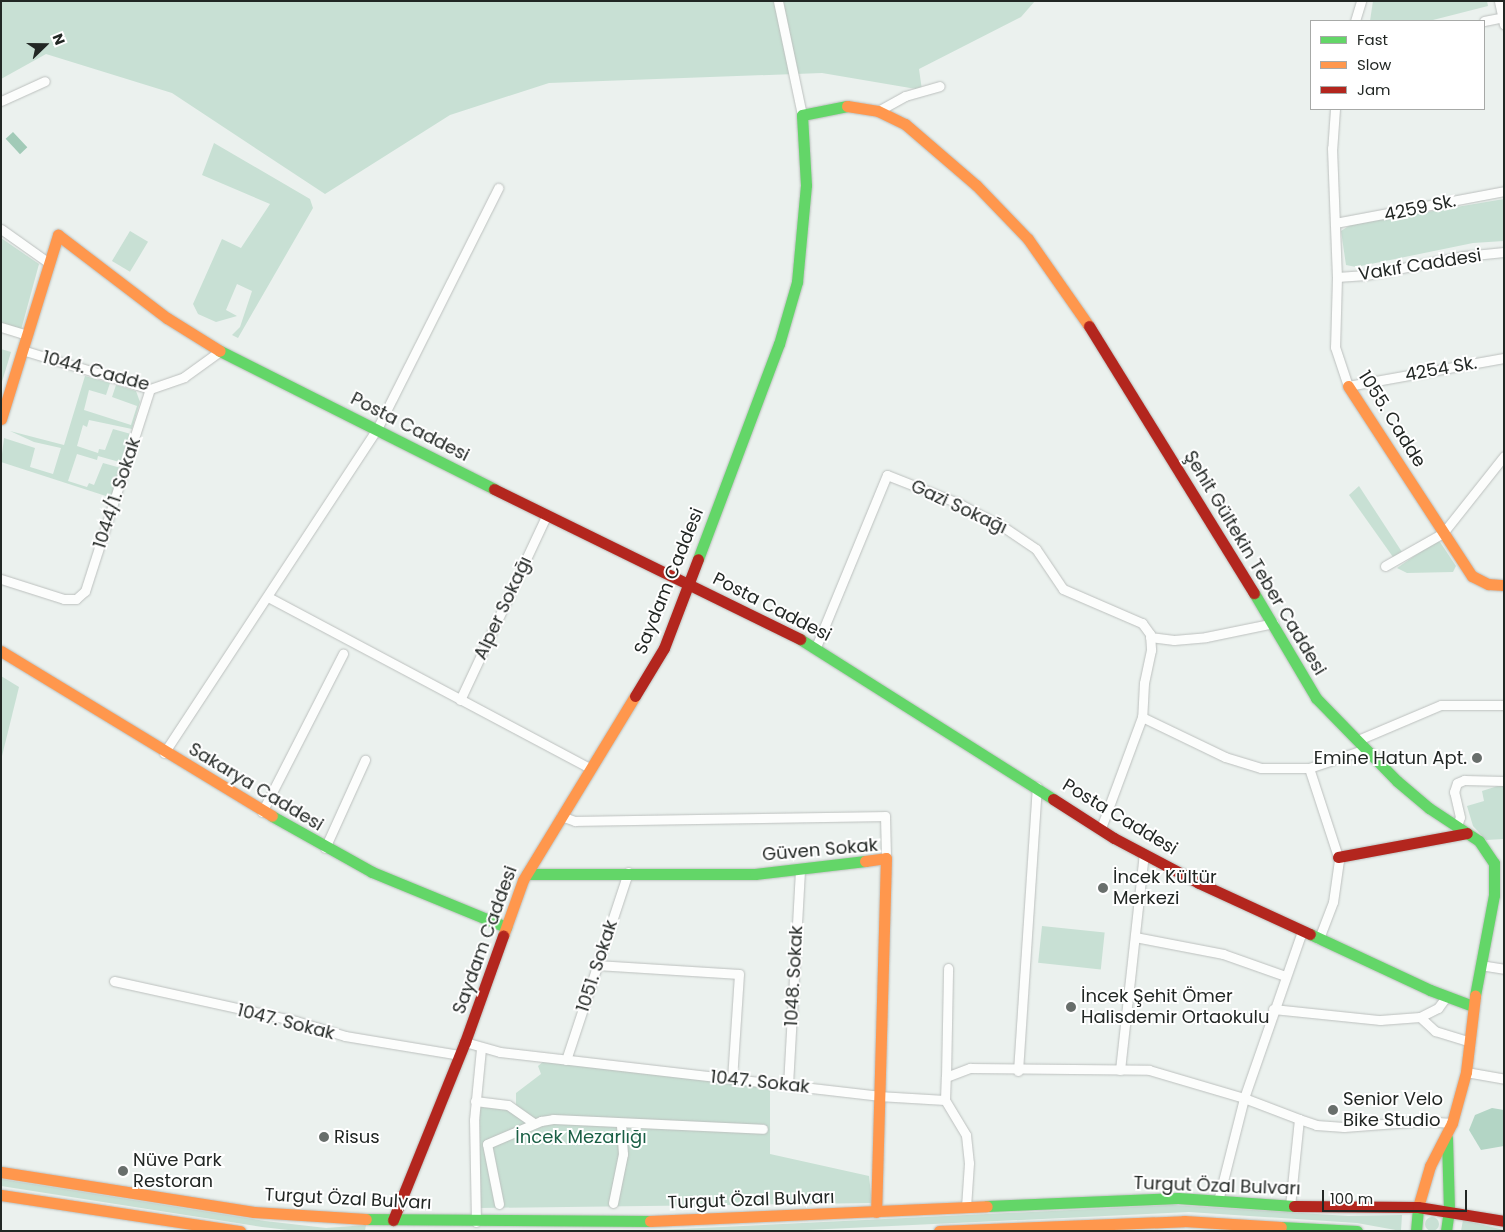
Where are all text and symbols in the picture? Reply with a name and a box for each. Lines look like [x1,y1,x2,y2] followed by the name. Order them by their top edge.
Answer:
[20,20,70,70] north arrow
[1310,20,1485,110] legend
[1357,29,1388,50] text: Fast
[48,31,70,48] text: N
[1357,54,1391,75] text: Slow
[1357,79,1391,100] text: Jam
[1382,190,1458,226] street label: 4259 Sk.
[1357,245,1483,285] street label: Vakıf Caddesi
[40,346,152,396] street label: 1044. Cadde
[1403,352,1479,386] street label: 4254 Sk.
[1354,367,1430,471] street label: 1055. Cadde
[347,388,473,466] street label: Posta Caddesi
[89,435,145,551] street label: 1044/1. Sokak
[1179,447,1331,679] street label: Şehit Gültekin Teber Caddesi
[907,475,1011,539] street label: Gazi Sokağı
[630,505,708,657] street label: Saydam Caddesi
[470,553,536,663] street label: Alper Sokağı
[709,568,835,646] street label: Posta Caddesi
[185,738,327,836] street label: Sakarya Caddesi
[1314,747,1467,769] place label: Emine Hatun Apt.
[1471,752,1483,764] marker: Emine Hatun Apt.
[1059,774,1181,860] street label: Posta Caddesi
[761,834,879,866] street label: Güven Sokak
[448,863,522,1017] street label: Saydam Caddesi
[1113,867,1217,910] place label: İncek Kültür Merkezi
[1097,882,1109,894] marker: İncek Kültür Merkezi
[572,917,622,1015] street label: 1051. Sokak
[781,925,807,1027] street label: 1048. Sokak
[1081,986,1270,1028] place label: İncek Şehit Ömer Halisdemir Ortaokulu
[235,999,337,1045] street label: 1047. Sokak
[1065,1001,1077,1013] marker: İncek Şehit Ömer Halisdemir Ortaokulu
[709,1066,811,1098] street label: 1047. Sokak
[1343,1089,1443,1132] place label: Senior Velo Bike Studio
[1327,1104,1339,1116] marker: Senior Velo Bike Studio
[334,1126,380,1148] place label: Risus
[515,1126,647,1148] park label: İncek Mezarlığı
[318,1131,330,1143] marker: Risus
[133,1150,222,1192] place label: Nüve Park Restoran
[117,1165,129,1177] marker: Nüve Park Restoran
[1133,1172,1301,1200] street label: Turgut Özal Bulvarı
[1325,1180,1470,1212] scale bar
[264,1184,432,1214] street label: Turgut Özal Bulvarı
[667,1186,835,1214] street label: Turgut Özal Bulvarı
[1330,1188,1373,1209] text: 100 m

